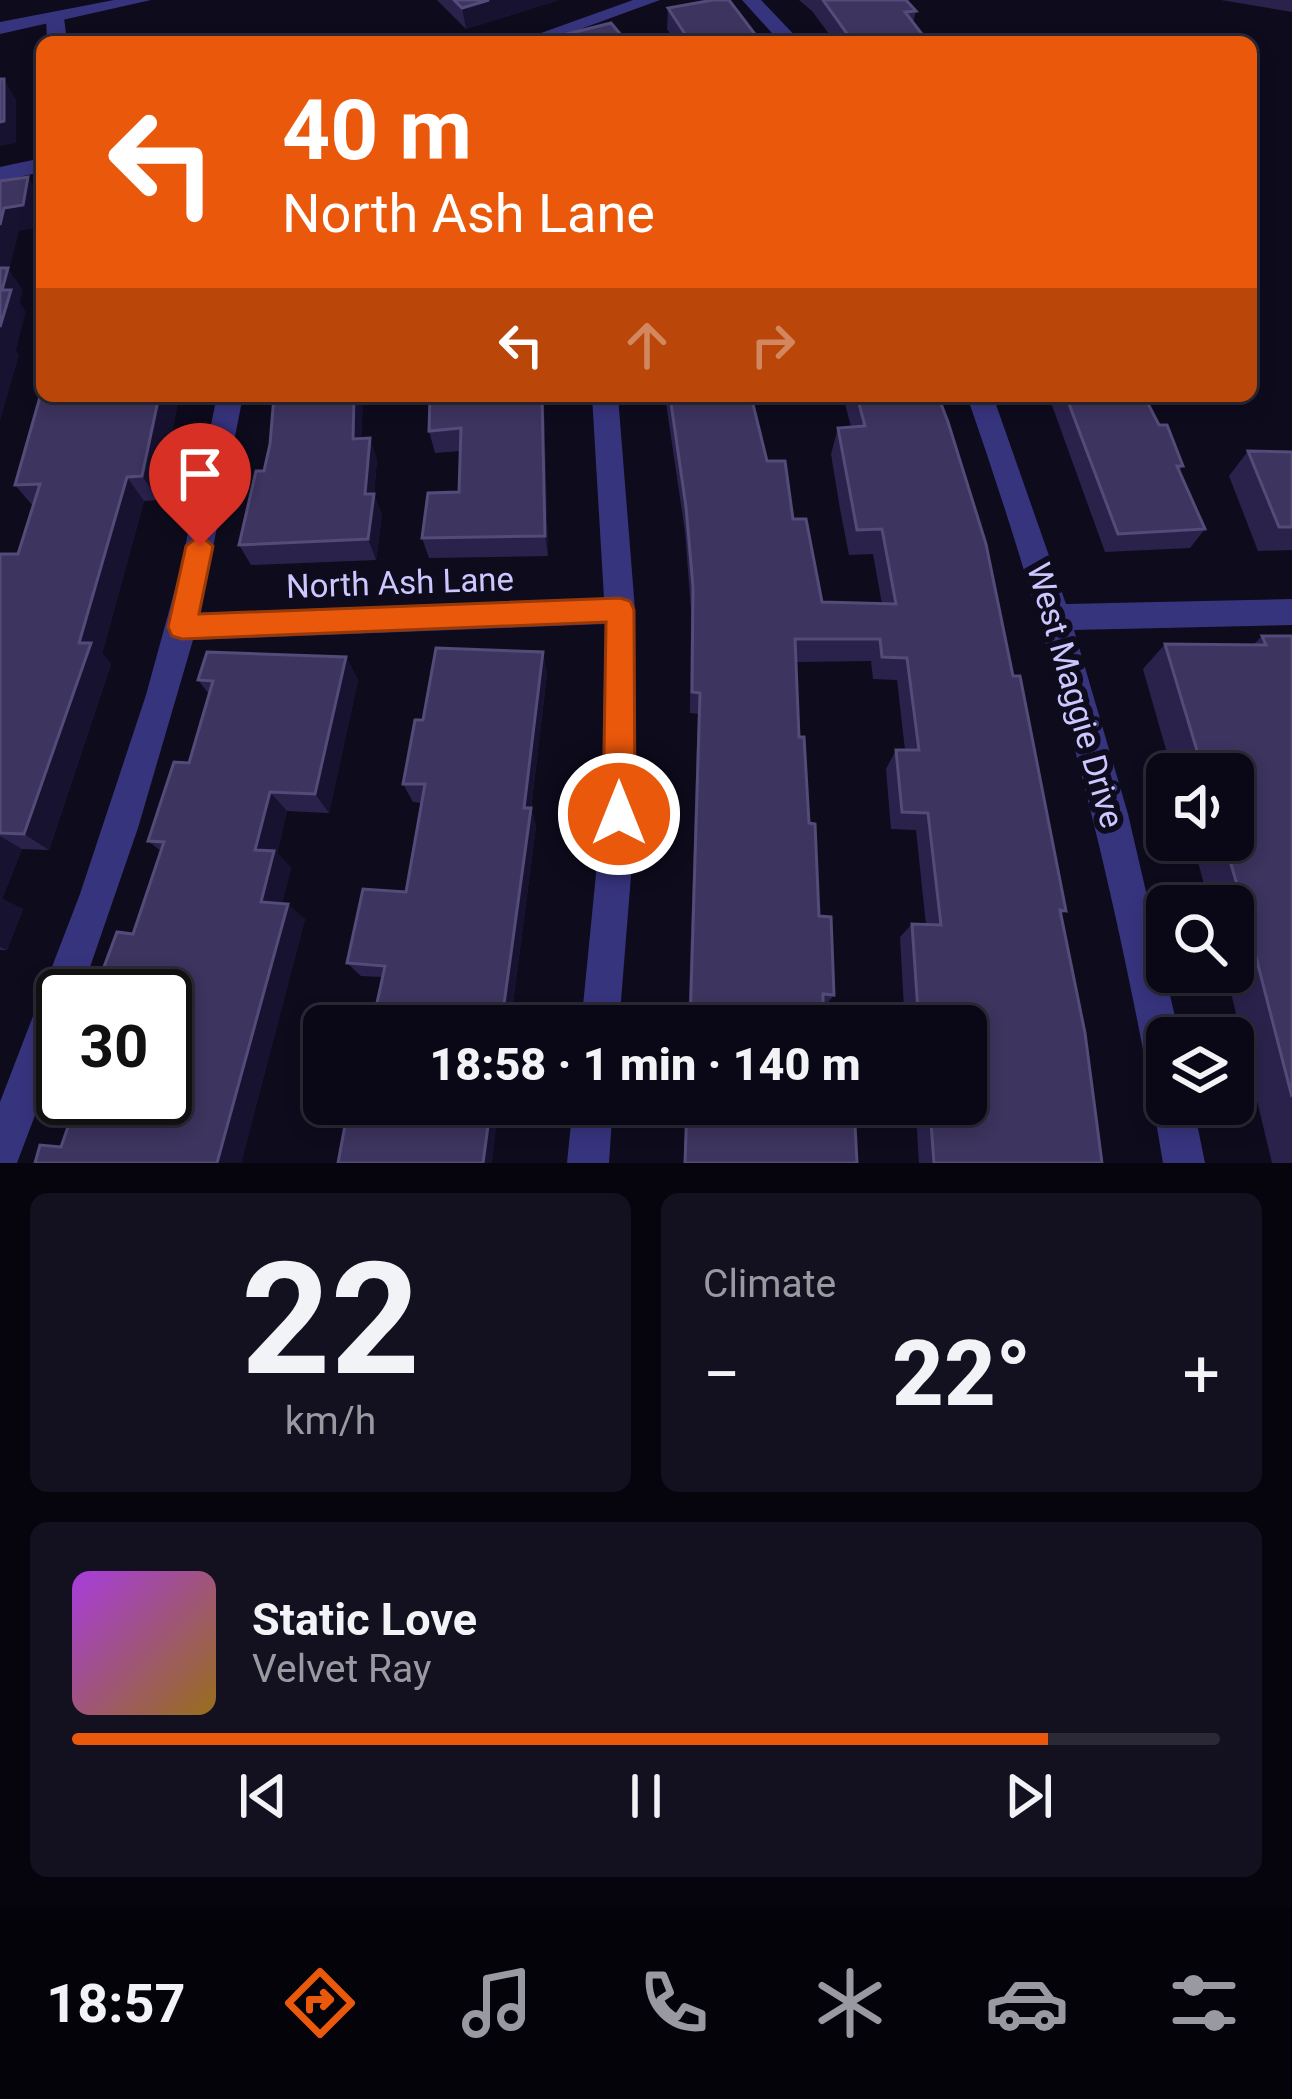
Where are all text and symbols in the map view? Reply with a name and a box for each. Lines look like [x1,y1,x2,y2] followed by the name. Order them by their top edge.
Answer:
[282,81,472,180] text: 40 m
[84,84,240,240] icon: left
[282,182,655,245] text: North Ash Lane
[488,312,554,378] icon: left
[614,312,680,378] icon: ahead
[740,312,806,378] icon: right
[149,423,251,546] pin
[167,441,233,507] icon: arrive
[1019,558,1132,832] street label: West Maggie Drive
[285,559,515,606] street label: North Ash Lane
[556,751,682,877] position arrow
[1146,753,1254,1125] map controls
[1146,753,1254,861] button: sound
[1146,885,1254,993] button: search
[36,969,192,1125] speed limit sign: 30
[1146,1017,1254,1125] button: layers
[429,1038,861,1091] text: 18:58 · 1 min · 140 m
[241,1228,420,1411] text: 22
[703,1261,836,1307] text: Climate
[892,1322,1031,1427] text: 22°
[703,1336,741,1413] text: −
[1183,1336,1220,1413] text: +
[285,1398,376,1444] text: km/h
[252,1593,477,1646] text: Static Love
[252,1646,431,1692] text: Velvet Ray
[230,1763,296,1829] icon: previous
[613,1763,679,1829] icon: pause
[996,1763,1062,1829] icon: next
[278,1961,362,2045] icon: directions
[455,1961,539,2045] icon: music
[632,1961,716,2045] icon: phone
[808,1961,892,2045] icon: climate
[985,1961,1069,2045] icon: car
[1162,1961,1246,2045] icon: filters
[46,1972,185,2035] text: 18:57

